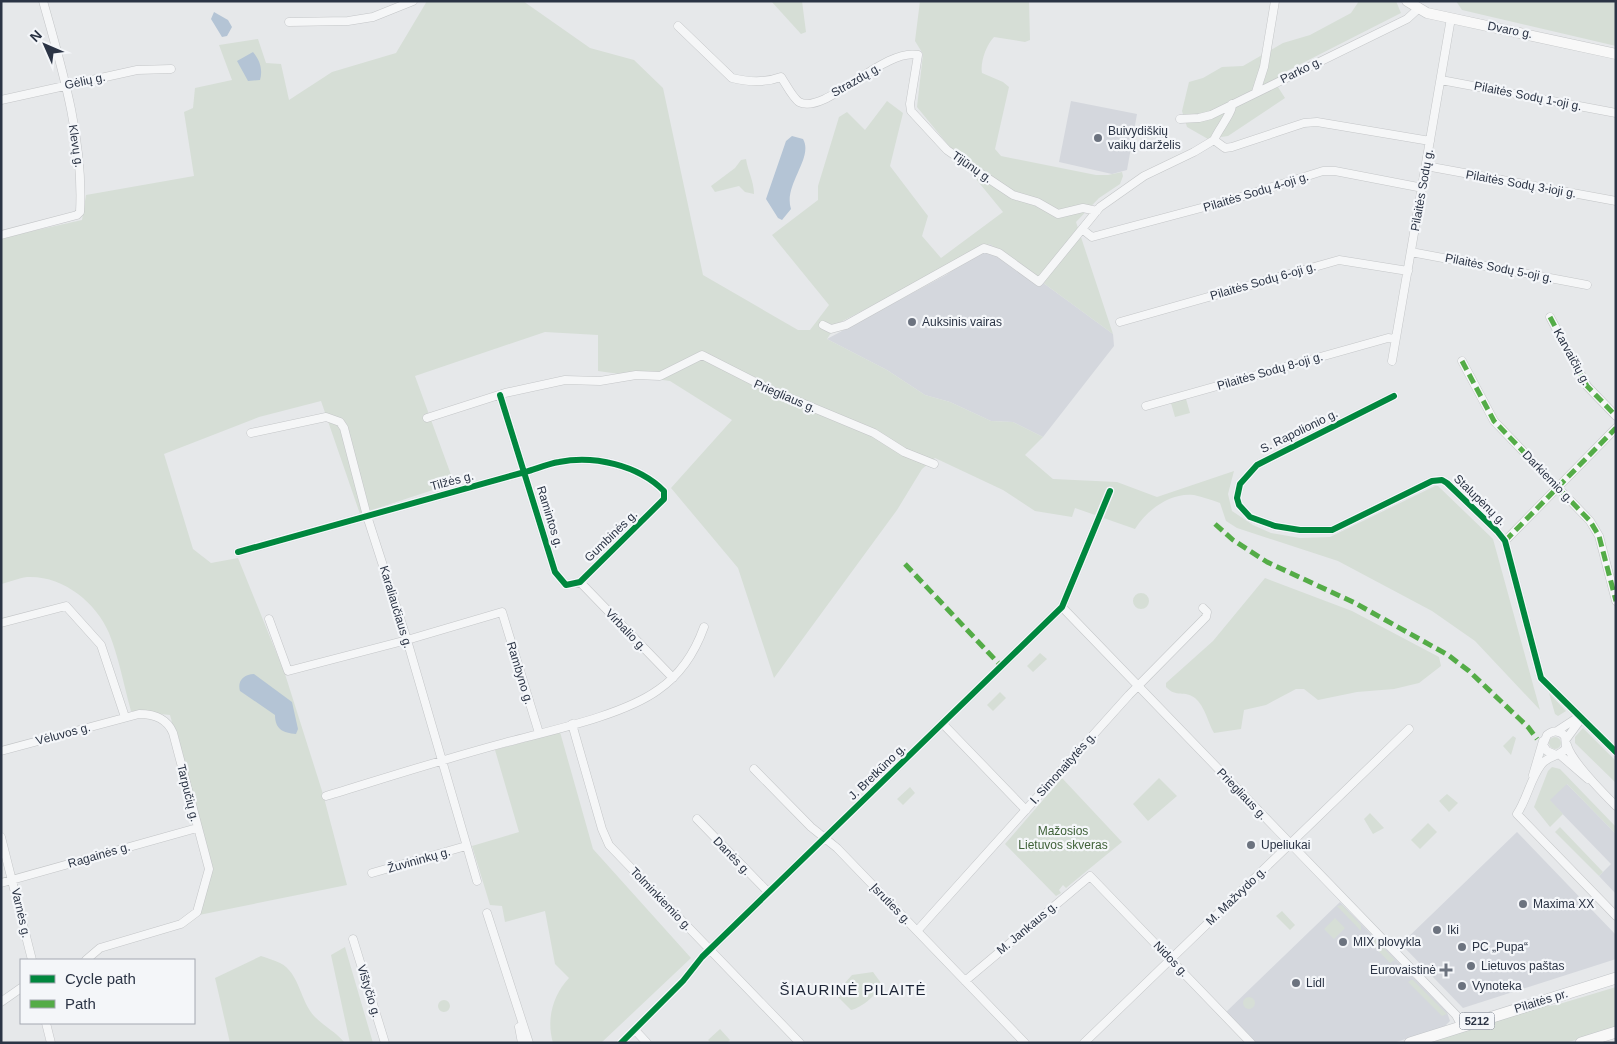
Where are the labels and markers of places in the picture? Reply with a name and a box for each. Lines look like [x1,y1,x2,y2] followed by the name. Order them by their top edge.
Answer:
[1108,124,1181,152] place label: Buivydiškių vaikų darželis
[1092,132,1104,144] marker: Buivydiškių vaikų darželis
[922,315,1002,329] place label: Auksinis vairas
[906,316,918,328] marker: Auksinis vairas
[1261,838,1310,852] place label: Upeliukai
[1245,839,1257,851] marker: Upeliukai
[1533,897,1594,911] place label: Maxima XX
[1517,898,1529,910] marker: Maxima XX
[1447,923,1459,937] place label: Iki
[1431,924,1443,936] marker: Iki
[1353,935,1421,949] place label: MIX plovykla
[1337,936,1349,948] marker: MIX plovykla
[1472,940,1528,954] place label: PC „Pupa“
[1456,941,1468,953] marker: PC „Pupa“
[1481,959,1564,973] place label: Lietuvos paštas
[1465,960,1477,972] marker: Lietuvos paštas
[1370,963,1436,977] place label: Eurovaistinė
[1440,964,1452,976] marker: Eurovaistinė
[1306,976,1325,990] place label: Lidl
[1290,977,1302,989] marker: Lidl
[1472,979,1522,993] place label: Vynoteka
[1456,980,1468,992] marker: Vynoteka

